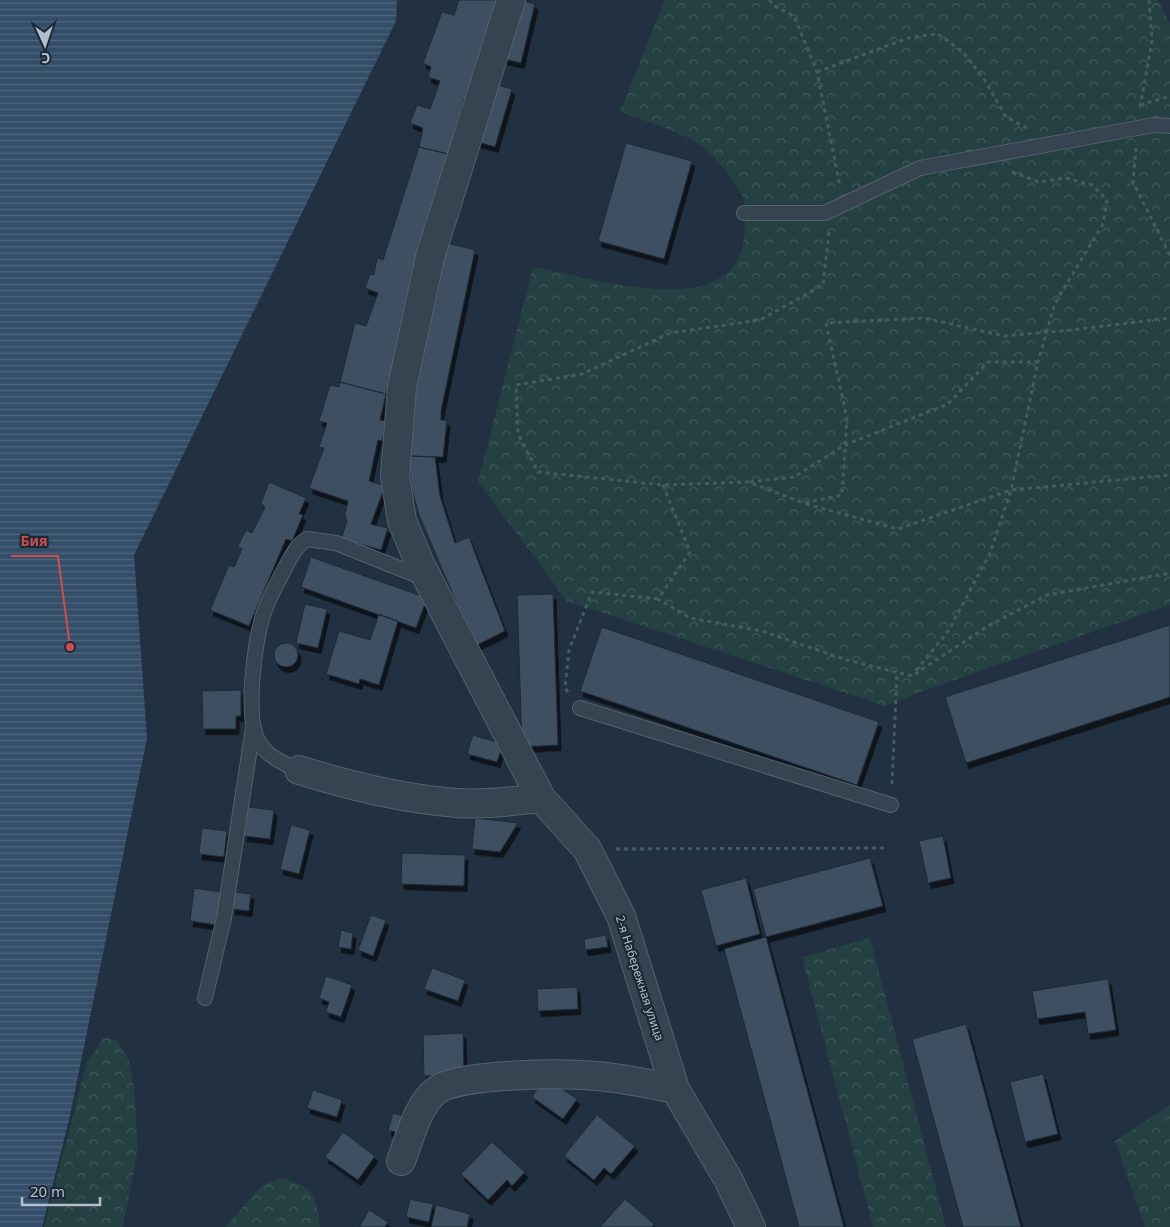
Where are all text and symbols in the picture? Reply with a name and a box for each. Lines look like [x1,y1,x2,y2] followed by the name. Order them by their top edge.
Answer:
[20,20,70,70] north arrow
[41,49,51,68] text: С
[11,527,58,556] callout: Бия
[21,531,48,550] text: Бия
[612,913,668,1043] street label: 2-я Набережная улица
[22,1174,100,1206] scale bar
[30,1181,65,1201] text: 20 m

